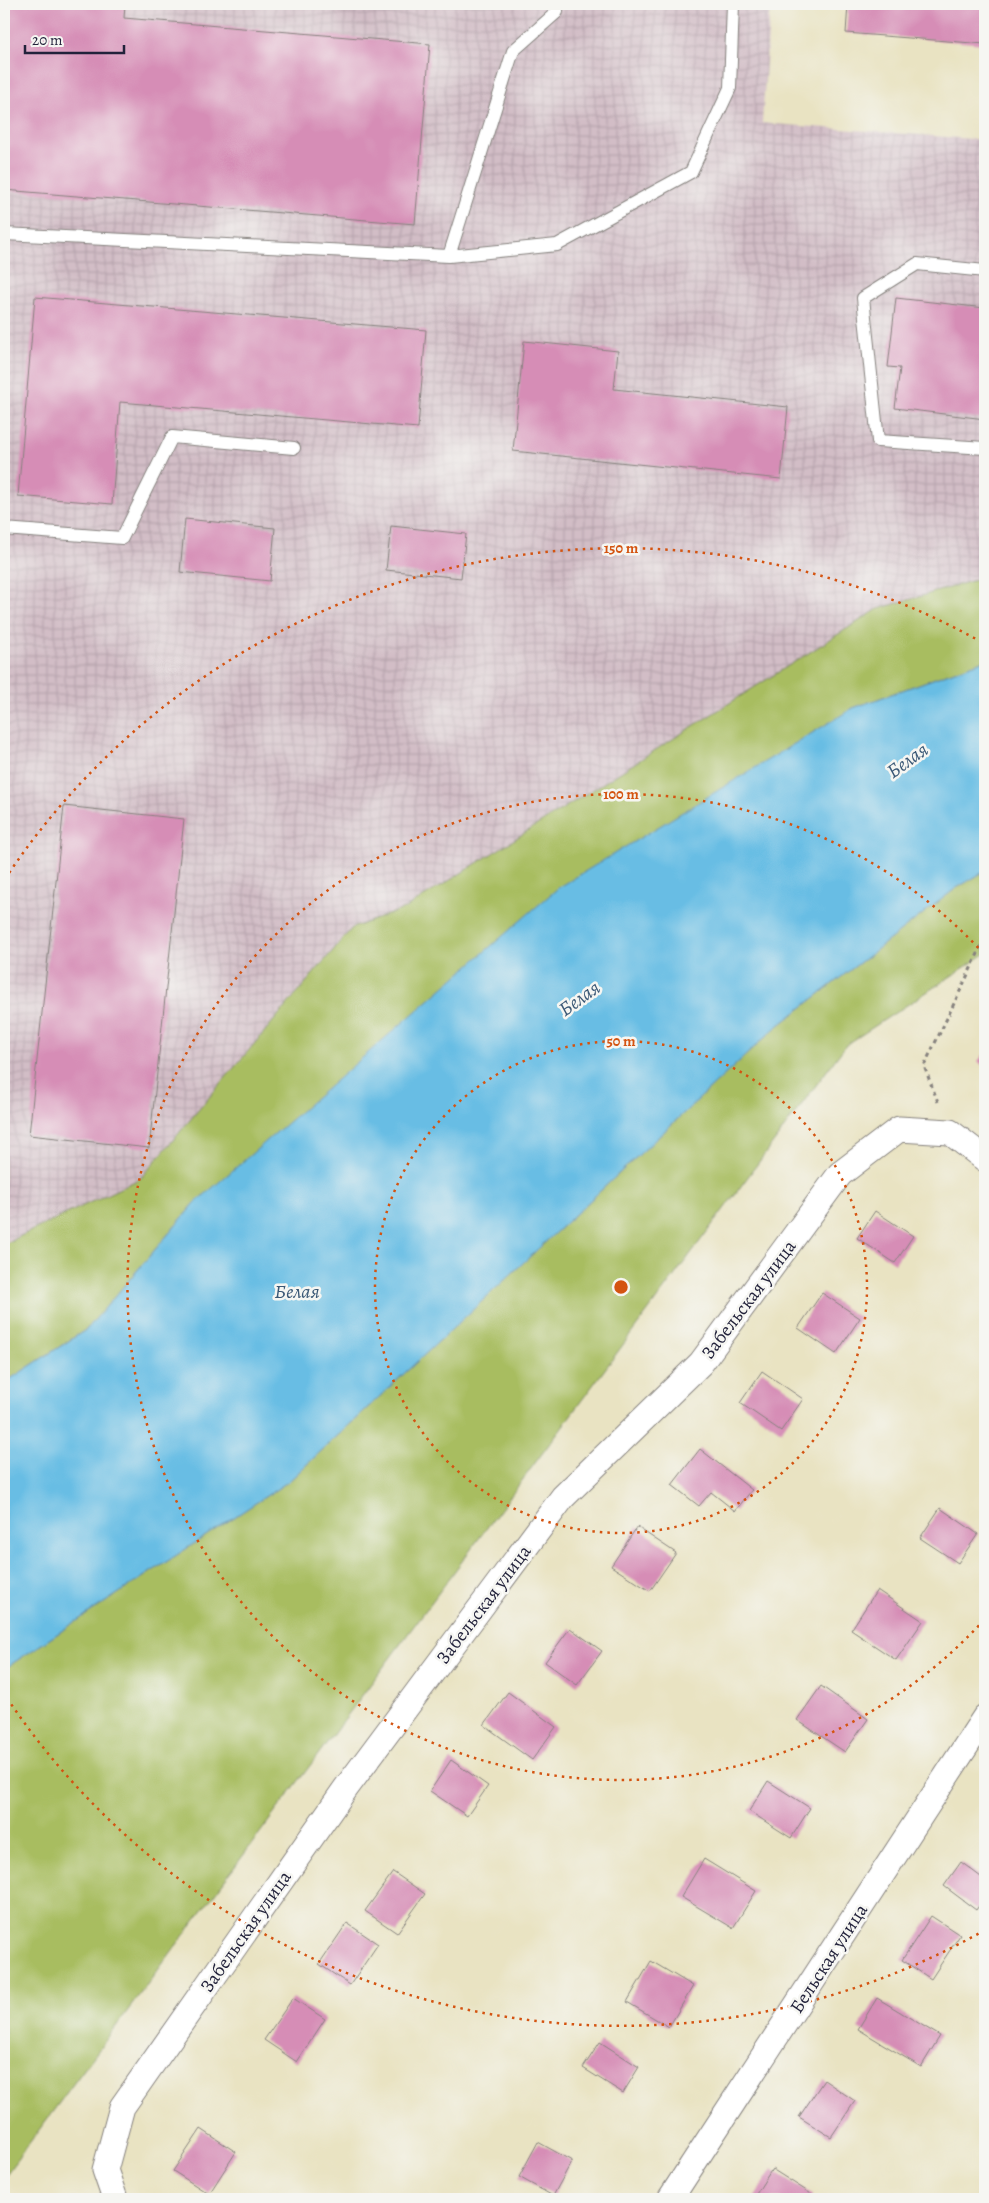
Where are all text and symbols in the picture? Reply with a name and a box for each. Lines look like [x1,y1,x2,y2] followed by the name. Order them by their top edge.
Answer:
[25,22,124,54] scale bar
[32,30,63,50] text: 20 m
[604,538,639,558] text: 150 m
[881,736,934,785] water label: Белая
[603,784,639,804] text: 100 m
[553,974,606,1023] water label: Белая
[606,1031,636,1051] text: 50 m
[695,1234,802,1365] street label: Забельская улица
[274,1278,320,1305] water label: Белая
[612,1278,630,1296] centre of rings
[430,1539,537,1670] street label: Забельская улица
[194,1865,298,1998] street label: Забельская улица
[784,1899,874,2018] street label: Бельская улица

